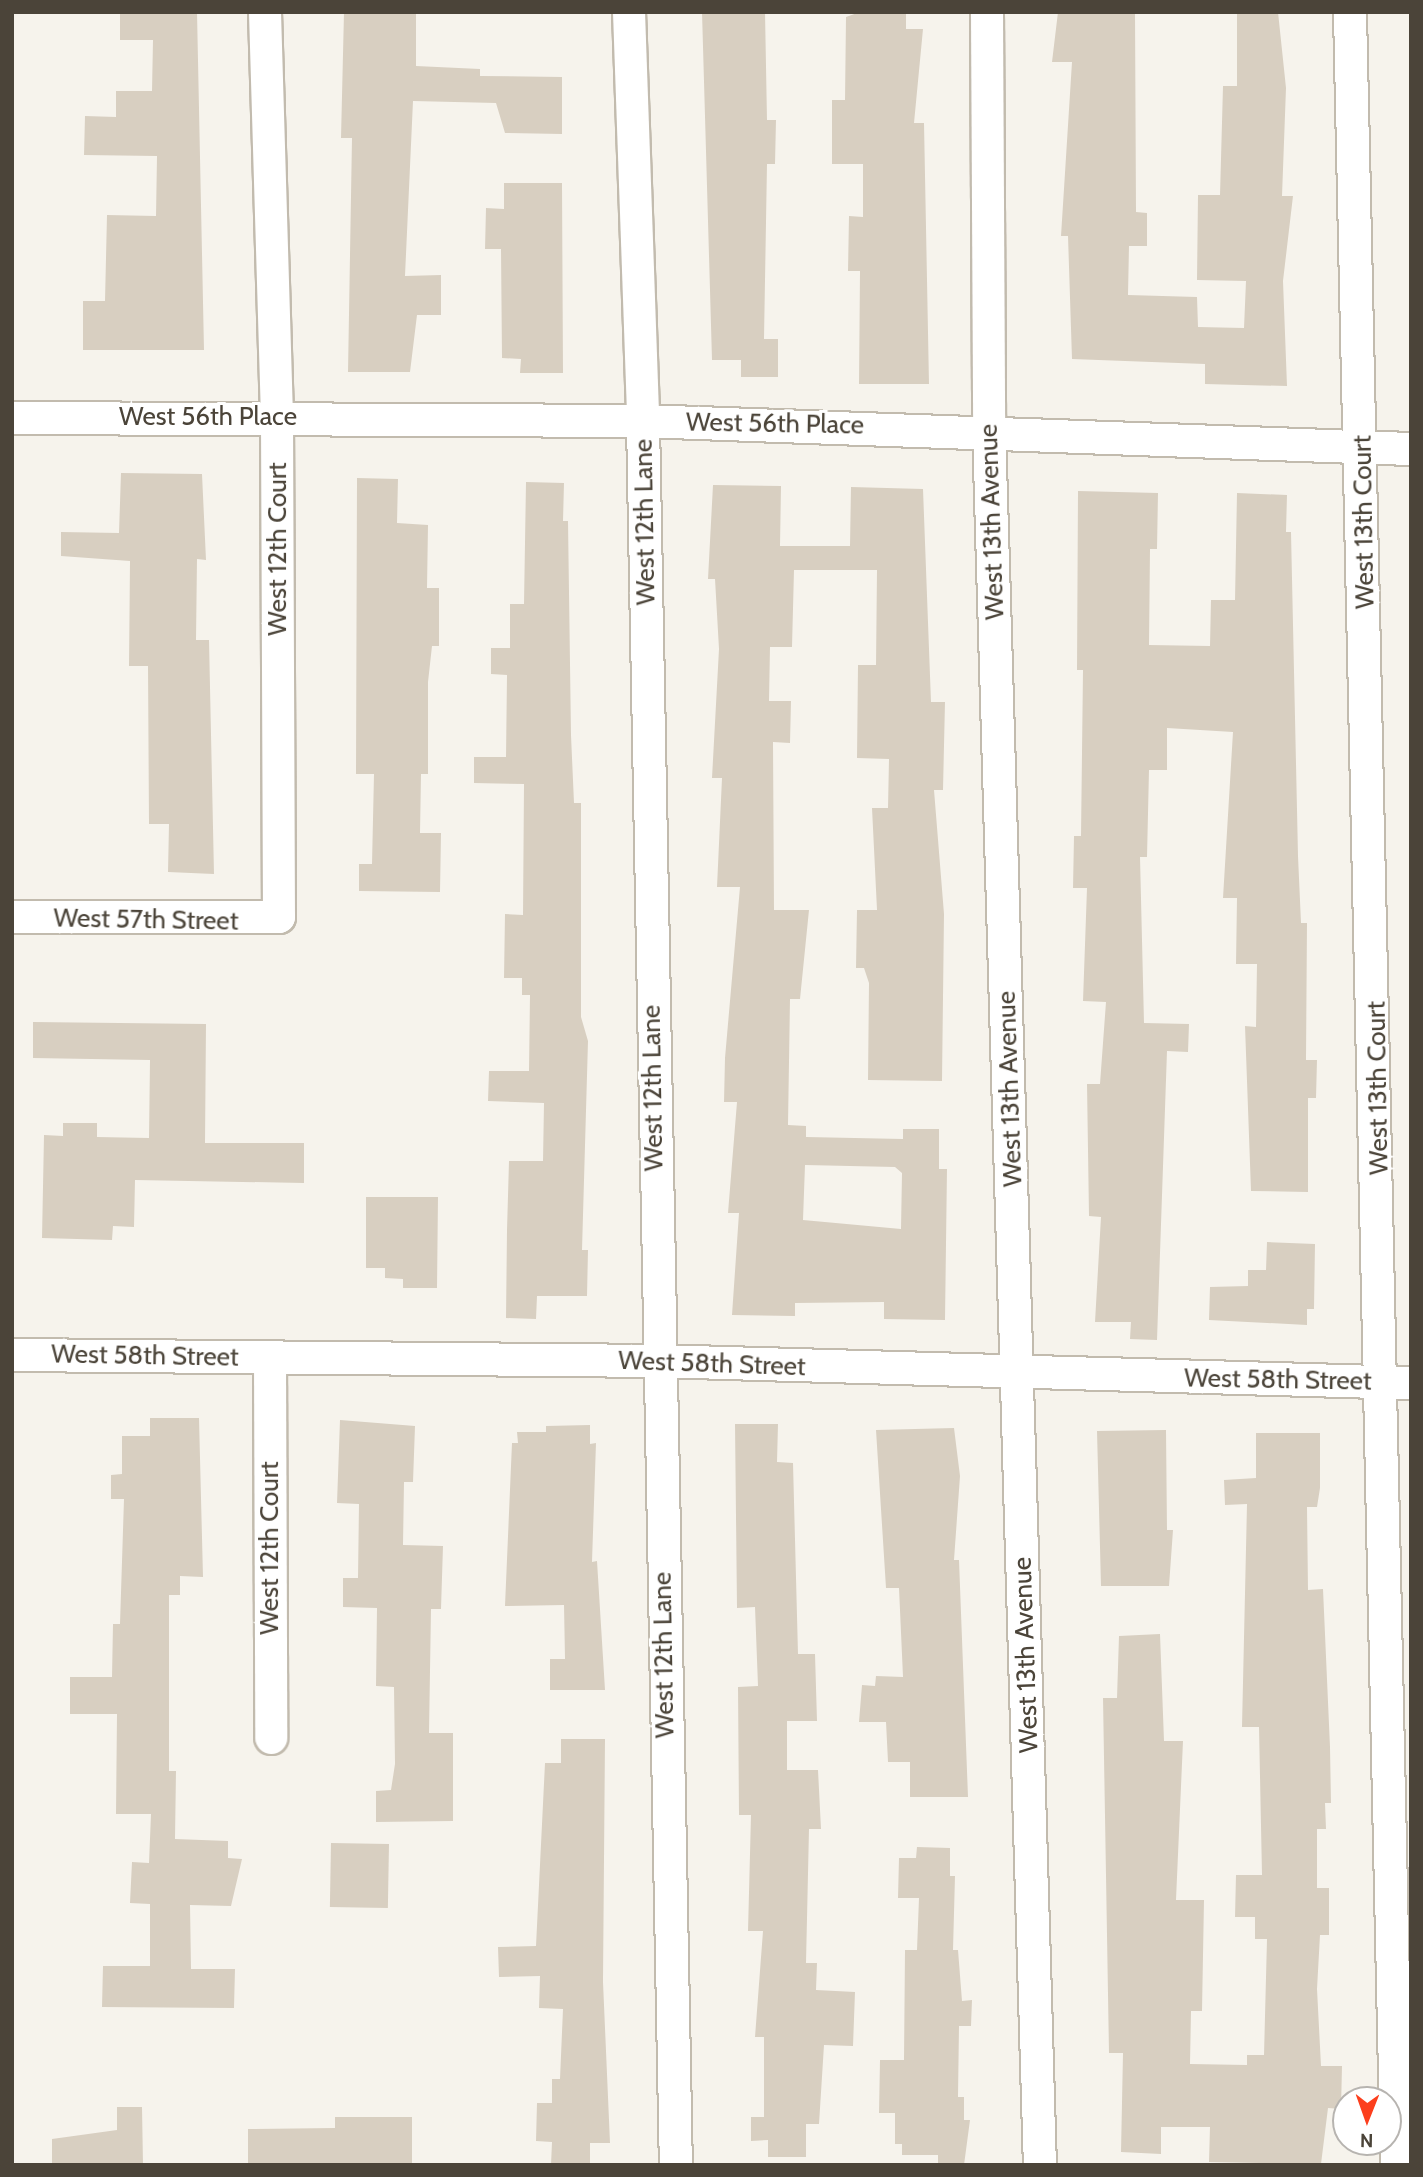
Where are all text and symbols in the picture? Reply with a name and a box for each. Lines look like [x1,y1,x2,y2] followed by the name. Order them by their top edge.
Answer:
[119,401,297,433] street label: West 56th Place
[686,407,864,441] street label: West 56th Place
[973,424,1011,620] street label: West 13th Avenue
[1347,435,1381,609] street label: West 13th Court
[628,439,662,605] street label: West 12th Lane
[262,462,294,636] street label: West 12th Court
[53,903,239,937] street label: West 57th Street
[991,991,1029,1187] street label: West 13th Avenue
[1361,1001,1395,1175] street label: West 13th Court
[636,1005,670,1171] street label: West 12th Lane
[51,1339,239,1373] street label: West 58th Street
[618,1345,806,1383] street label: West 58th Street
[1184,1363,1372,1397] street label: West 58th Street
[254,1461,286,1635] street label: West 12th Court
[1007,1557,1045,1753] street label: West 13th Avenue
[647,1572,681,1738] street label: West 12th Lane
[1332,2086,1402,2156] north arrow
[1360,2129,1374,2152] text: N

